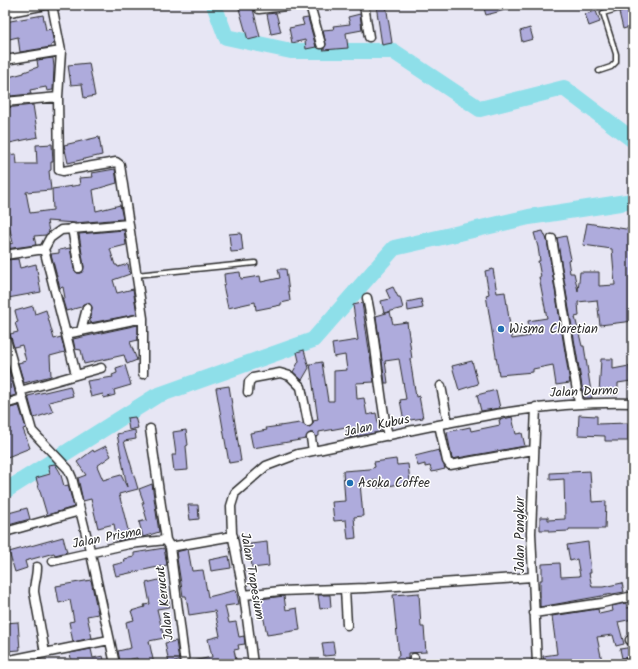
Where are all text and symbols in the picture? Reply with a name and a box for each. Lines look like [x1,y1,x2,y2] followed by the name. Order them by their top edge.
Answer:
[509,319,598,340] place label: Wisma Claretian
[496,324,506,334] marker: Wisma Claretian
[549,380,619,404] street label: Jalan Durmo
[342,409,412,443] street label: Jalan Kubus
[358,473,430,494] place label: Asoka Coffee
[345,478,355,488] marker: Asoka Coffee
[510,496,531,573] street label: Jalan Pangkur
[71,521,143,555] street label: Jalan Prisma
[234,531,270,621] street label: Jalan Trapesium
[150,564,180,641] street label: Jalan Kerucut

